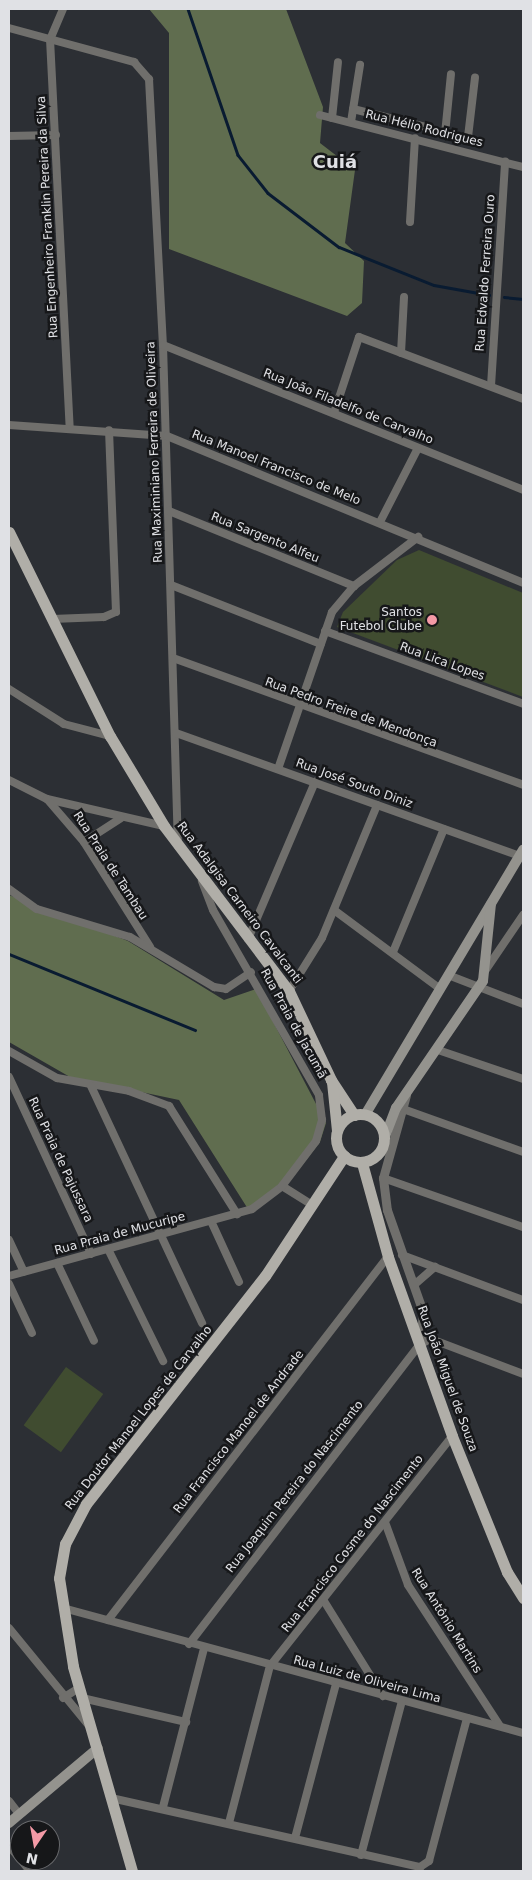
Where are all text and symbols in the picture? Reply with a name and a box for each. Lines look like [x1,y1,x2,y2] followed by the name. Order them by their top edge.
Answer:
[34,95,62,339] street label: Rua Engenheiro Franklin Pereira da Silva
[364,107,484,151] street label: Rua Hélio Rodrigues
[313,151,357,173] district label: Cuiá
[473,194,499,352] street label: Rua Edvaldo Ferreira Ouro
[144,341,166,563] street label: Rua Maximiniano Ferreira de Oliveira
[261,366,435,448] street label: Rua João Filadelfo de Carvalho
[189,427,363,509] street label: Rua Manoel Francisco de Melo
[209,510,321,566] street label: Rua Sargento Alfeu
[340,606,422,634] place label: Santos Futebol Clube
[426,614,438,626] marker: Santos Futebol Clube
[398,640,486,684] street label: Rua Lica Lopes
[263,675,439,751] street label: Rua Pedro Freire de Mendonça
[294,756,414,812] street label: Rua José Souto Diniz
[70,809,150,923] street label: Rua Praia de Tambau
[173,819,305,987] street label: Rua Adalgisa Carneiro Cavalcanti
[257,967,329,1081] street label: Rua Praia de Jacumã
[25,1095,95,1225] street label: Rua Praia de Pajussara
[53,1210,187,1258] street label: Rua Praia de Mucuripe
[414,1304,480,1454] street label: Rua João Miguel de Souza
[63,1323,215,1513] street label: Rua Doutor Manoel Lopes de Carvalho
[171,1348,307,1516] street label: Rua Francisco Manoel de Andrade
[223,1398,367,1576] street label: Rua Joaquim Pereira do Nascimento
[279,1452,427,1636] street label: Rua Francisco Cosme do Nascimento
[408,1566,484,1676] street label: Rua Antônio Martins
[292,1653,442,1707] street label: Rua Luiz de Oliveira Lima
[10,1820,60,1870] north arrow
[25,1850,39,1868] text: N

